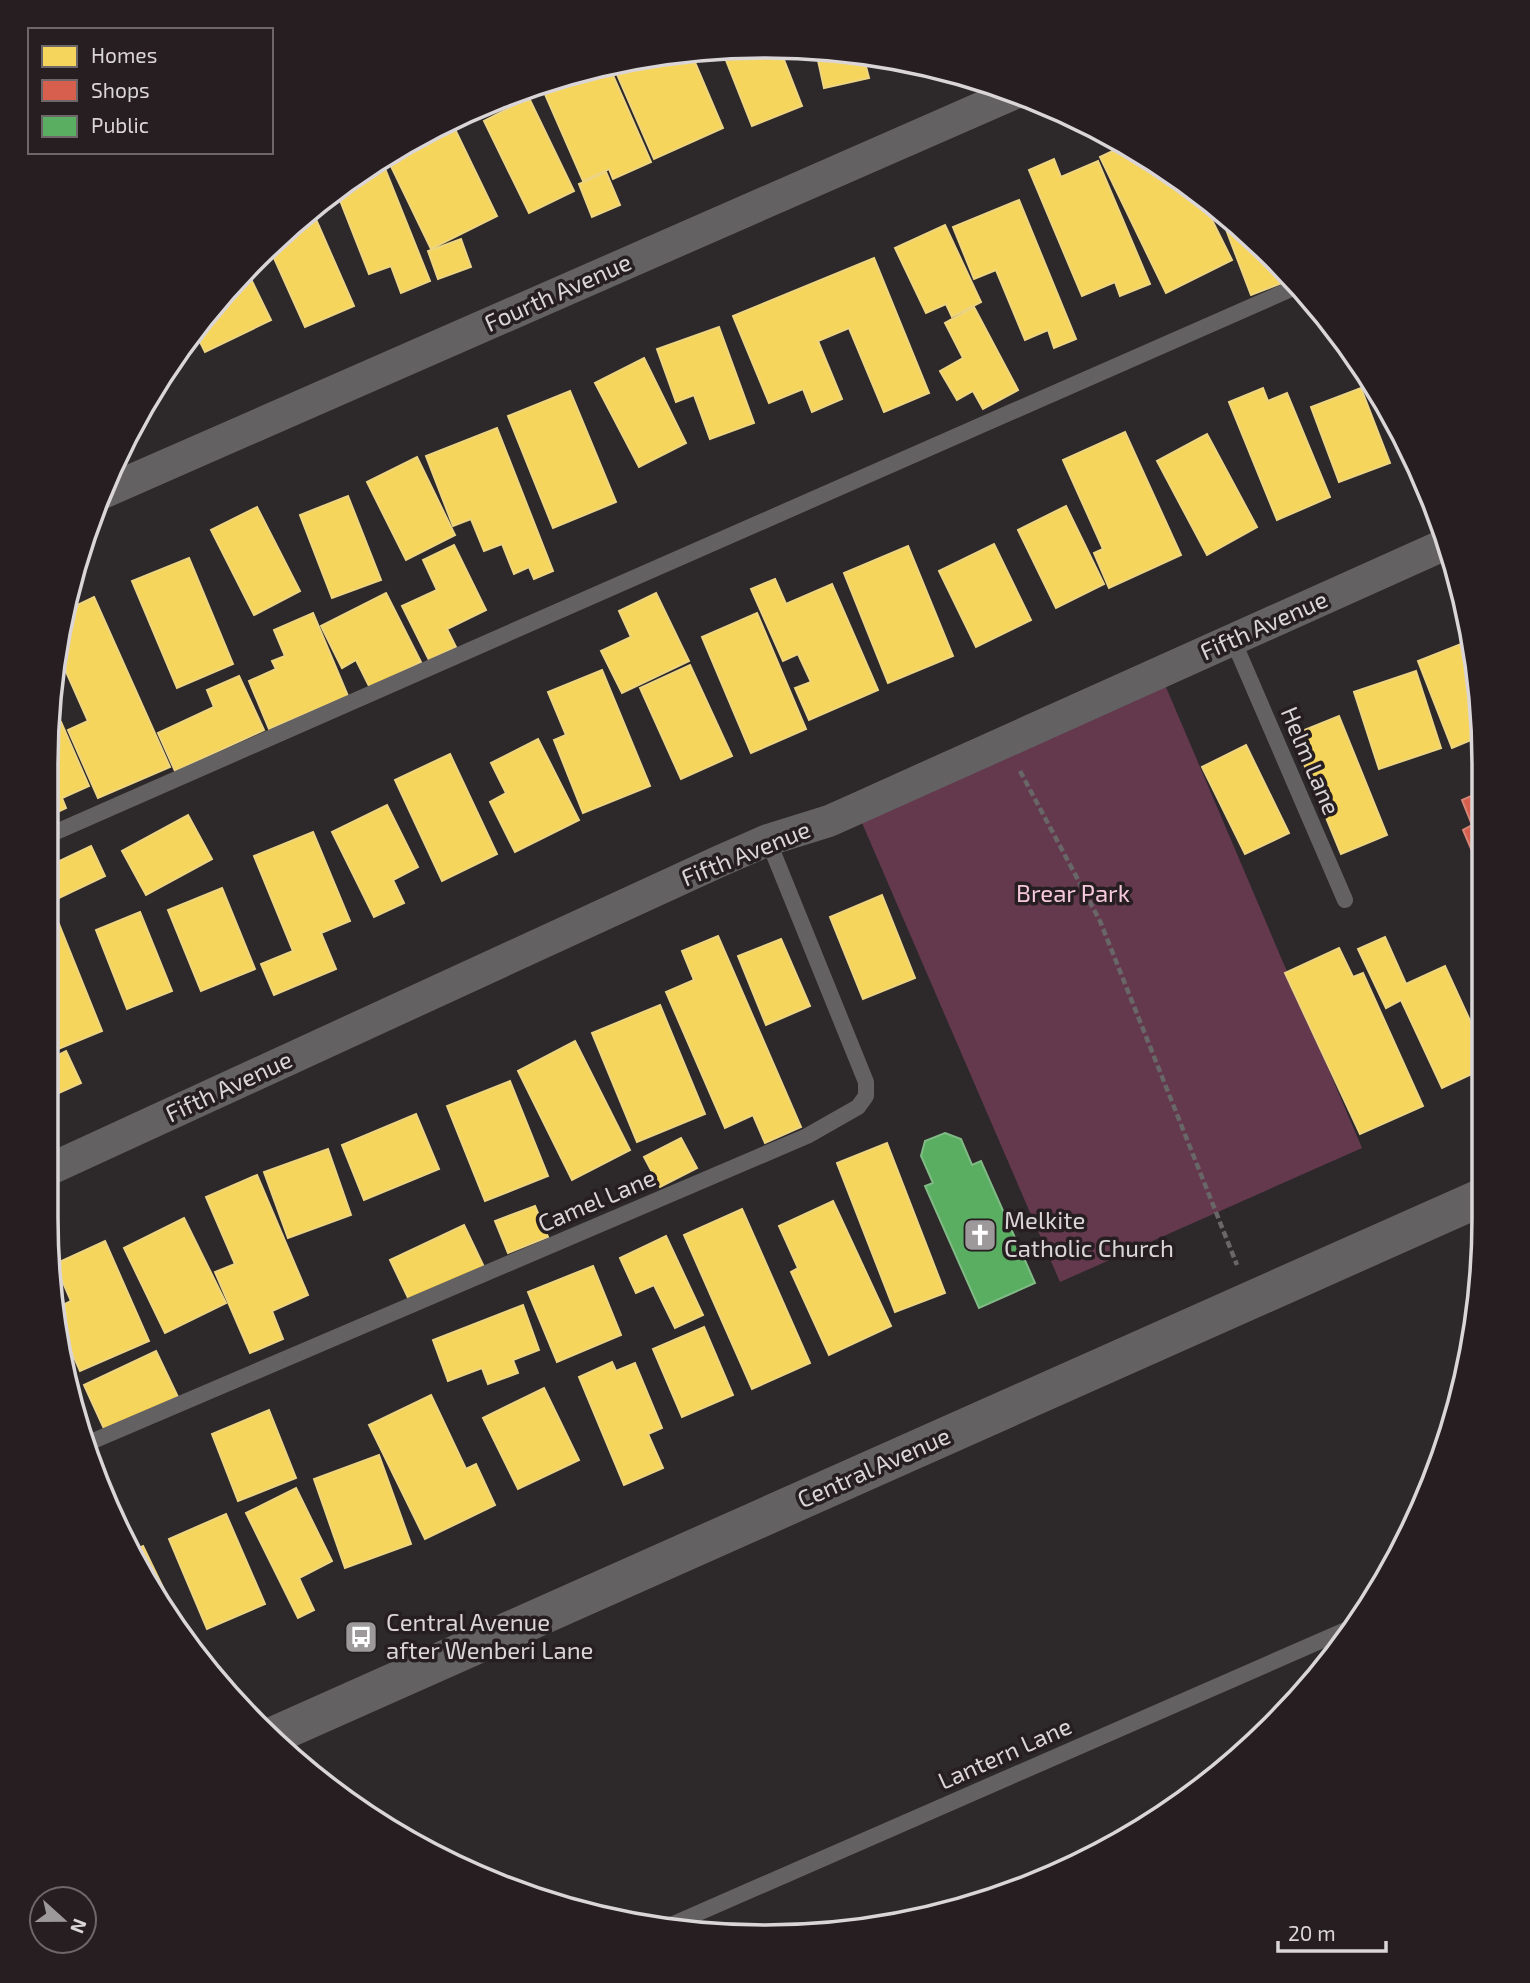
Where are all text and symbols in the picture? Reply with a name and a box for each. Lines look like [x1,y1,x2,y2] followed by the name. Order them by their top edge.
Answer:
[28,28,273,154] legend
[91,42,157,67] text: Homes
[91,77,150,102] text: Shops
[91,112,149,137] text: Public
[479,246,635,337] street label: Fourth Avenue
[1195,584,1332,666] street label: Fifth Avenue
[1276,702,1347,819] street label: Helm Lane
[677,814,814,892] street label: Fifth Avenue
[1016,878,1130,907] park label: Brear Park
[160,1044,296,1128] street label: Fifth Avenue
[533,1162,660,1237] street label: Camel Lane
[1004,1205,1174,1262] place label: Melkite Catholic Church
[961,1216,999,1254] church icon: Melkite Catholic Church
[792,1420,954,1513] street label: Central Avenue
[386,1607,593,1664] place label: Central Avenue after Wenberi Lane
[342,1618,380,1656] bus stop icon: Central Avenue after Wenberi Lane
[933,1710,1075,1795] street label: Lantern Lane
[28,1885,98,1955] north arrow
[1278,1910,1386,1954] scale bar
[66,1916,93,1937] text: N
[1288,1920,1336,1945] text: 20 m

